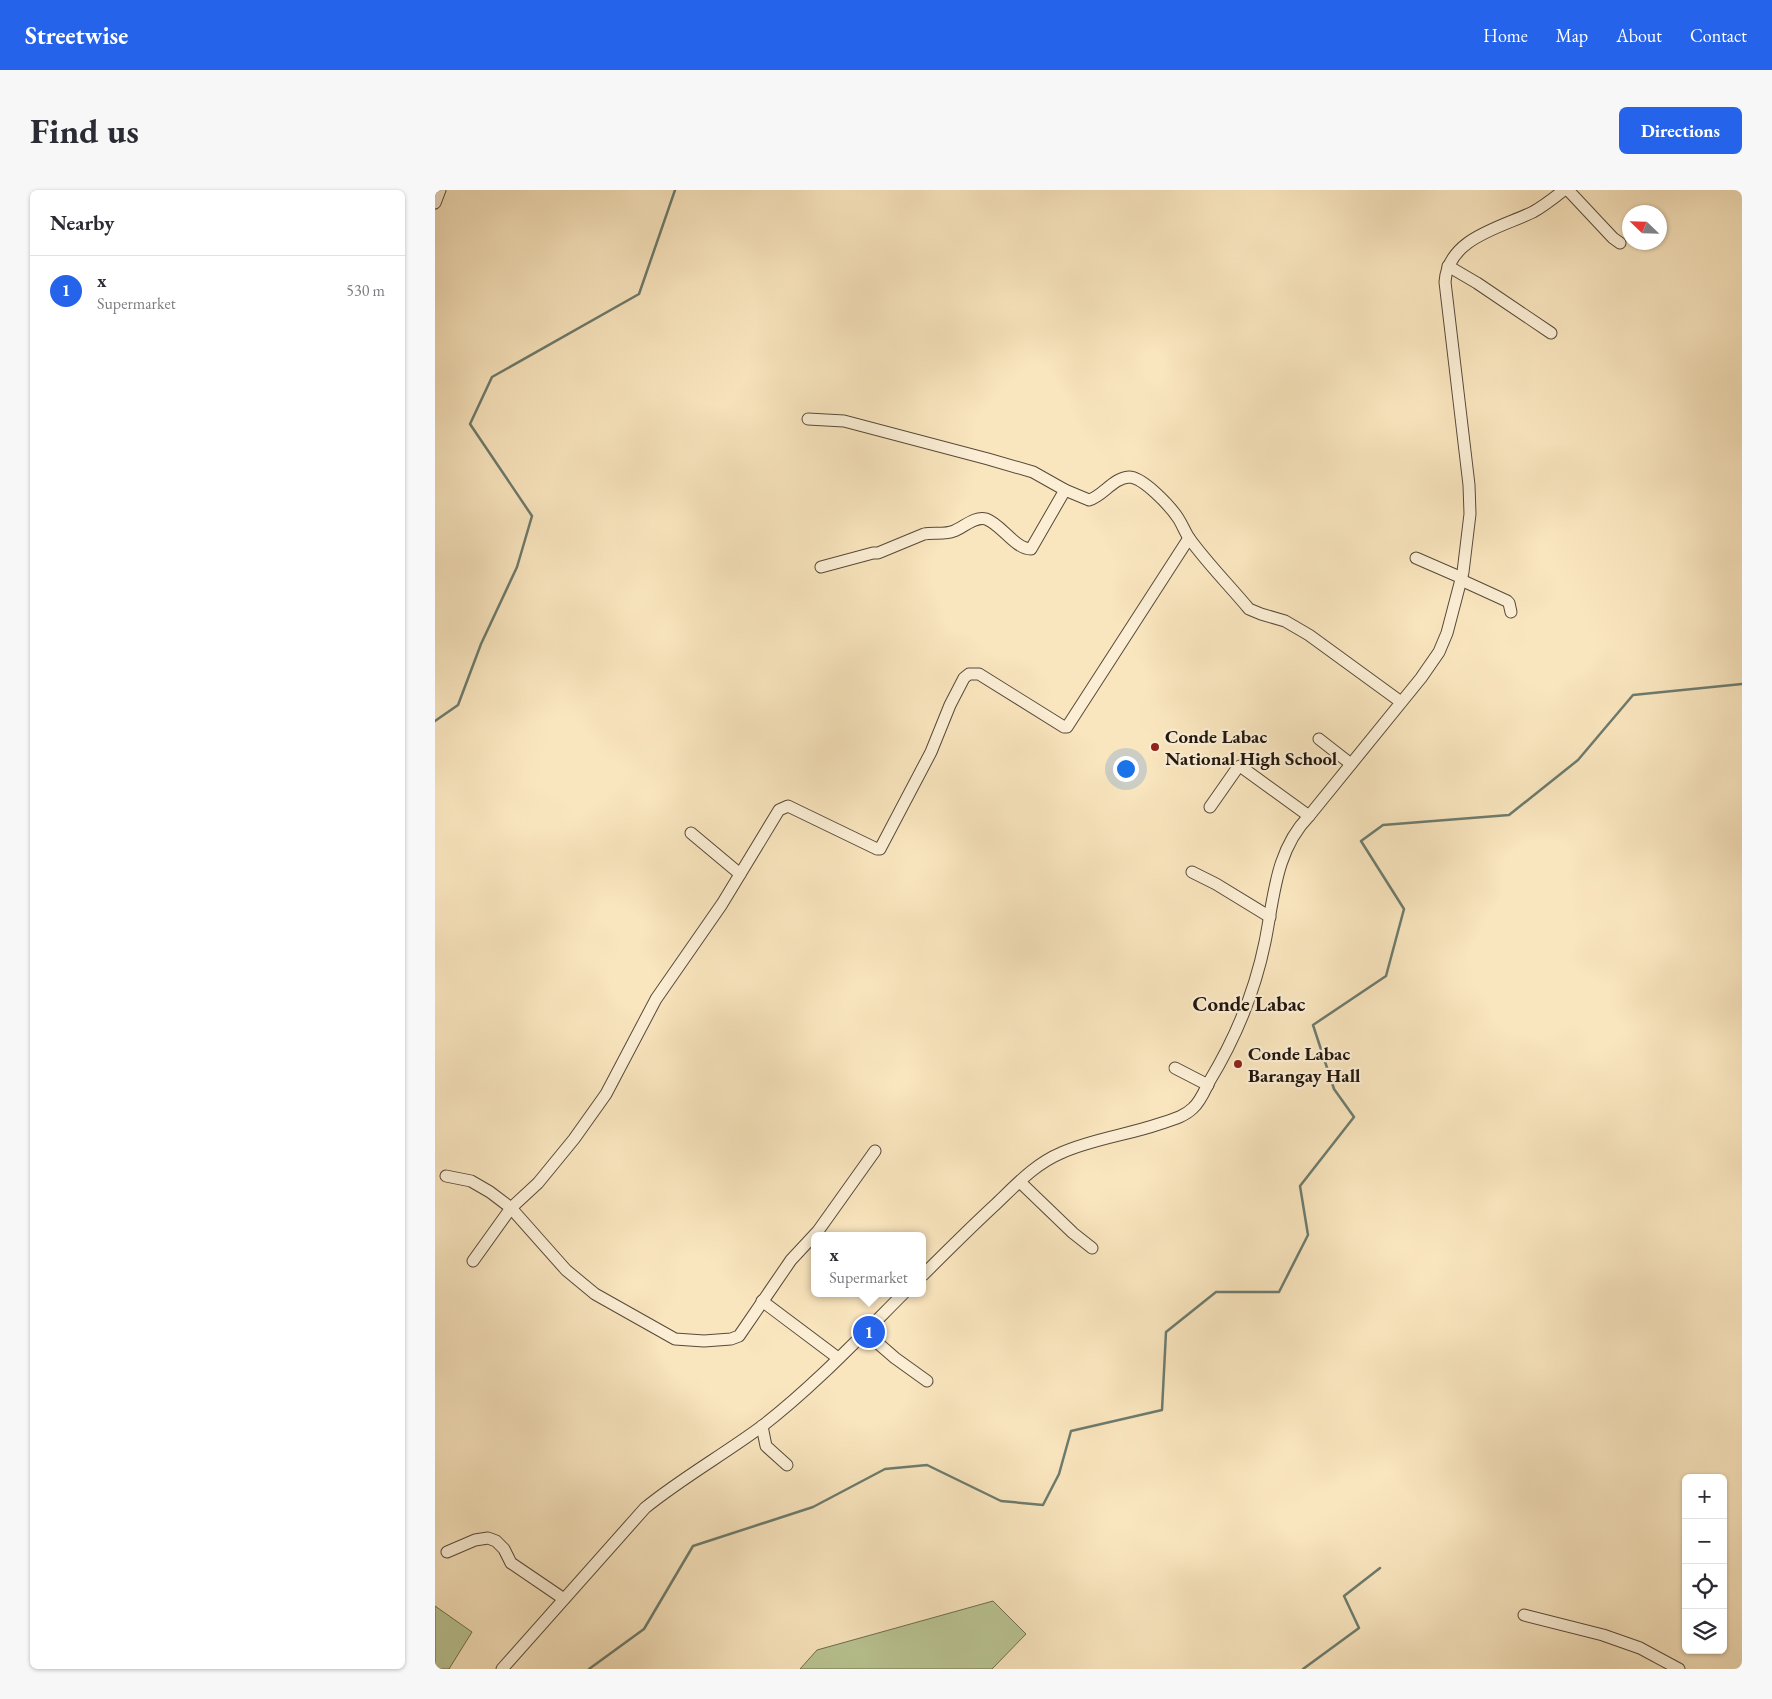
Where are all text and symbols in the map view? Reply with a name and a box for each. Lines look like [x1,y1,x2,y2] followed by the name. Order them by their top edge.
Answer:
[25,20,128,51] text: Streetwise
[1483,24,1528,47] text: Home
[1556,24,1588,47] text: Map
[1616,24,1662,47] text: About
[1690,24,1747,47] text: Contact
[1619,107,1742,154] button: Directions
[30,108,139,153] text: Find us
[1622,205,1667,250] north arrow
[50,209,114,236] text: Nearby
[97,268,107,293] text: x
[62,280,70,301] text: 1
[346,280,385,301] text: 530 m
[97,293,176,314] text: Supermarket
[1165,724,1338,771] place label: Conde Labac National High School
[1149,741,1161,753] marker: Conde Labac National High School
[1113,756,1139,782] your location
[1193,990,1306,1017] district label: Conde Labac
[1248,1041,1361,1088] place label: Conde Labac Barangay Hall
[1232,1058,1244,1070] marker: Conde Labac Barangay Hall
[811,1232,926,1297] popup
[829,1242,839,1267] text: x
[829,1267,908,1288] text: Supermarket
[853,1313,885,1351] pin: 1
[1682,1474,1727,1654] map controls
[1682,1474,1727,1519] button: +
[1682,1519,1727,1564] button: −
[1682,1564,1727,1609] button: locate
[1682,1609,1727,1654] button: layers

